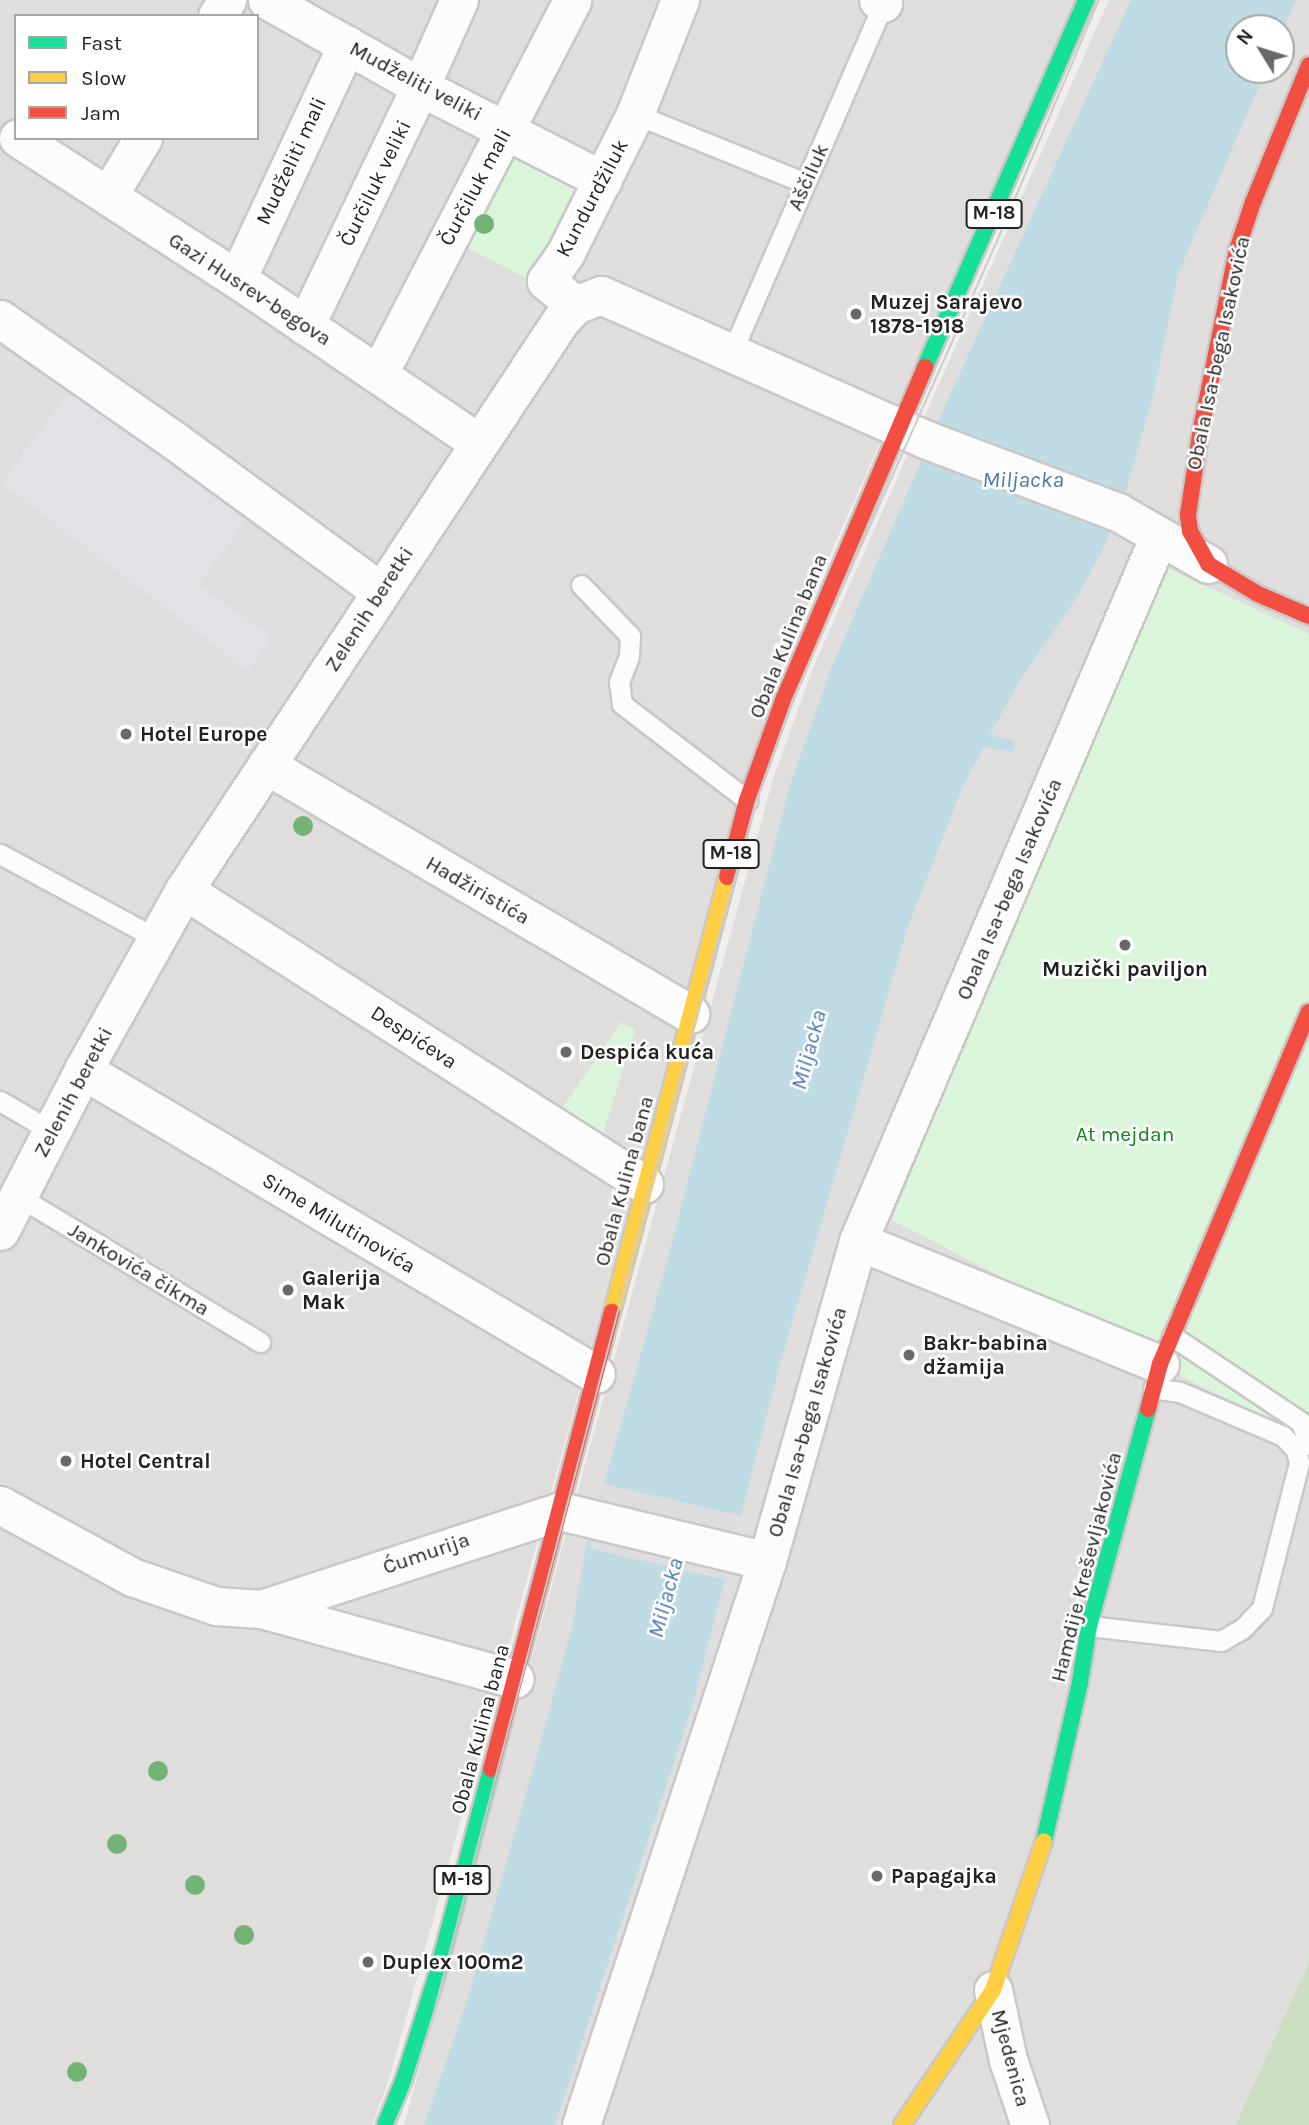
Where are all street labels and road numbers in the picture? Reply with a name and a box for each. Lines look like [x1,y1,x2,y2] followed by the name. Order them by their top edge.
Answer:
[345,35,487,127] street label: Mudželiti veliki
[250,93,332,229] street label: Mudželiti mali
[334,116,416,250] street label: Čurčiluk veliki
[434,124,516,250] street label: Čurčiluk mali
[550,135,634,261] street label: Kundurdžiluk
[782,140,834,214] street label: Aščiluk
[964,198,1024,230] road number: M-18
[164,227,336,351] street label: Gazi Husrev-begova
[1181,234,1255,472] street label: Obala Isa-bega Isakovića
[319,542,419,676] street label: Zelenih beretki
[744,550,832,722] street label: Obala Kulina bana
[951,774,1067,1004] street label: Obala Isa-bega Isakovića
[701,838,761,870] road number: M-18
[422,850,534,930] street label: Hadžiristića
[366,1000,462,1074] street label: Despićeva
[28,1022,118,1162] street label: Zelenih beretki
[589,1093,659,1269] street label: Obala Kulina bana
[258,1167,420,1279] street label: Sime Milutinovića
[64,1217,214,1321] street label: Jankovića čikma
[762,1304,852,1540] street label: Obala Isa-bega Isakovića
[1045,1449,1127,1685] street label: Hamdije Kreševljakovića
[379,1526,473,1580] street label: Ćumurija
[445,1641,515,1817] street label: Obala Kulina bana
[432,1864,492,1896] road number: M-18
[986,2007,1036,2109] street label: Mjedenica

